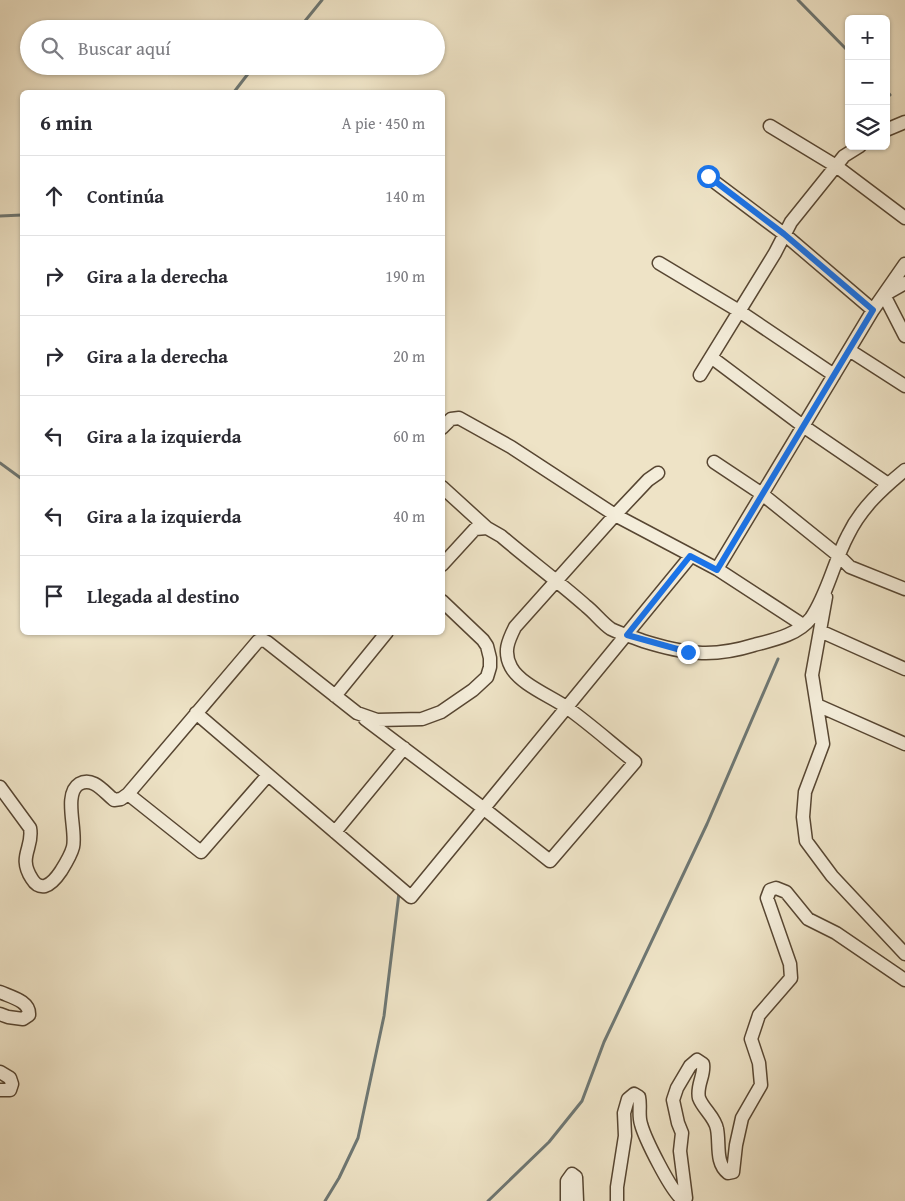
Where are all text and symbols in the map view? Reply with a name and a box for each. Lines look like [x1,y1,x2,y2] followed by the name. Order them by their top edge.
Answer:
[845,15,890,150] map controls
[845,15,890,60] button: +
[20,20,445,75] search box
[38,34,66,62] icon: search
[78,34,171,62] text: Buscar aquí
[845,60,890,105] button: −
[845,105,890,150] button: layers
[40,107,92,138] text: 6 min
[342,111,425,135] text: A pie · 450 m
[697,165,720,188] route start
[40,182,68,210] icon: ahead
[87,182,164,210] text: Continúa
[385,184,425,208] text: 140 m
[40,262,68,290] icon: right
[87,262,228,290] text: Gira a la derecha
[385,264,425,288] text: 190 m
[40,342,68,370] icon: right
[87,342,228,370] text: Gira a la derecha
[393,344,425,368] text: 20 m
[40,422,68,450] icon: left
[87,422,242,450] text: Gira a la izquierda
[393,424,425,448] text: 60 m
[40,502,68,530] icon: left
[87,502,242,530] text: Gira a la izquierda
[393,504,425,528] text: 40 m
[40,582,68,610] icon: arrive
[87,582,239,610] text: Llegada al destino
[677,641,700,664] route end

